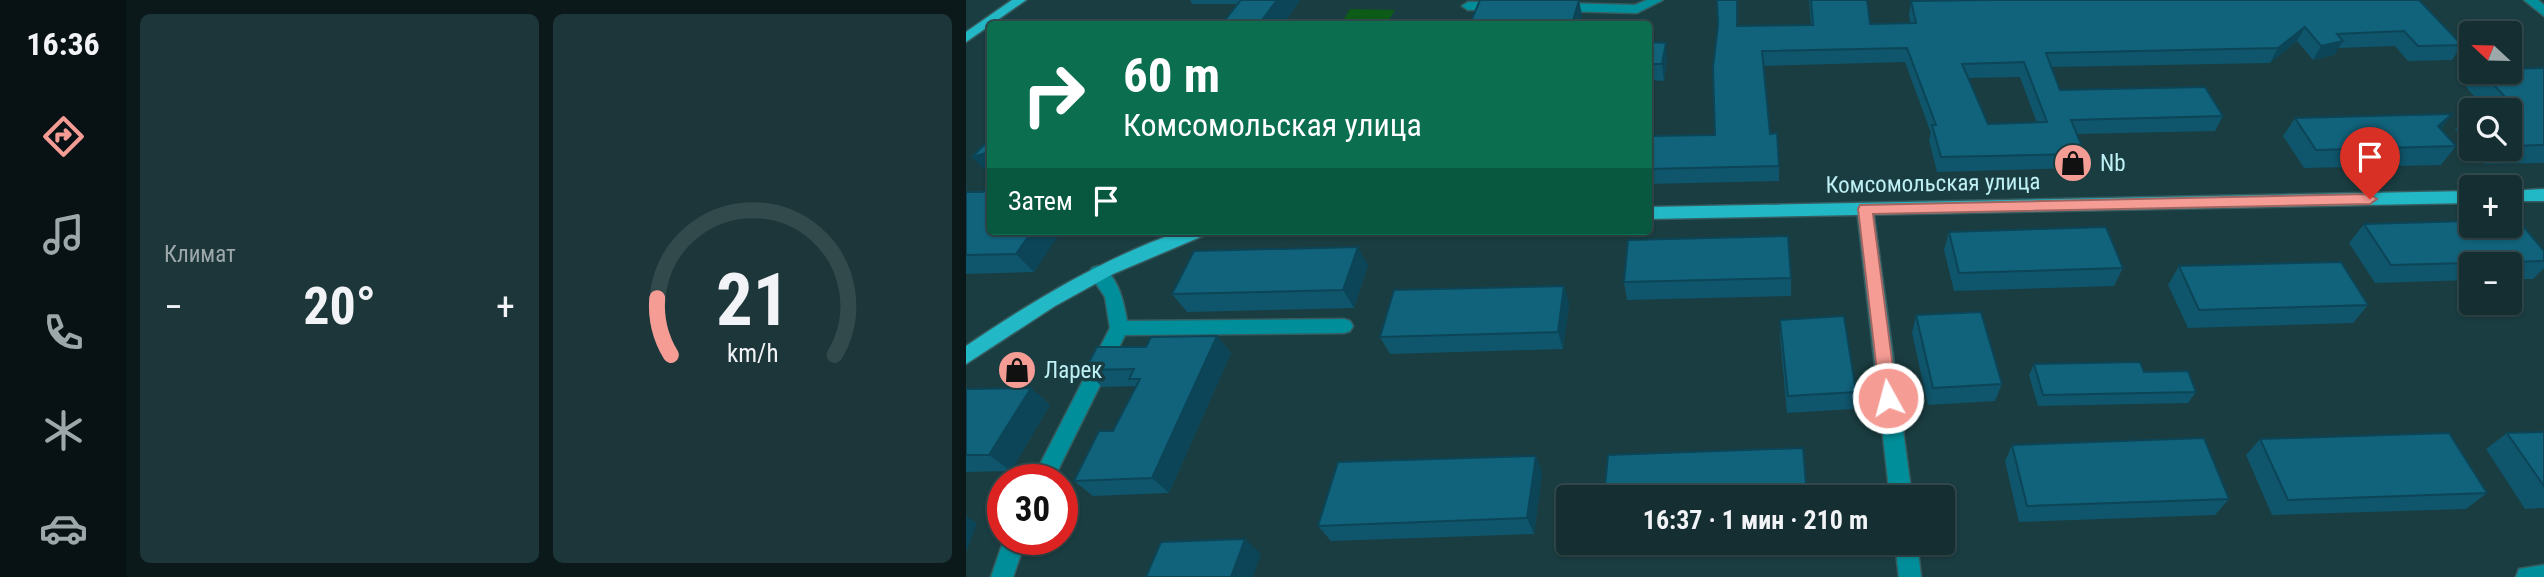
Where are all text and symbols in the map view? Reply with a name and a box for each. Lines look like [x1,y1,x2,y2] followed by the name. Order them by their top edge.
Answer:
[2459,21,2522,84] north arrow
[2459,21,2522,315] map controls
[26,25,100,63] text: 16:36
[1123,47,1220,104] text: 60 m
[1008,49,1099,140] icon: right
[2459,98,2522,161] button: search
[1123,106,1422,144] text: Комсомольская улица
[39,112,88,161] icon: directions
[2340,127,2400,199] pin
[2351,138,2389,176] icon: arrive
[2052,142,2094,184] shop icon: Nb
[2100,150,2126,177] place label: Nb
[1825,168,2041,199] street label: Комсомольская улица
[2459,175,2522,238] button: +
[1087,182,1125,220] icon: arrive
[1008,186,1073,216] text: Затем
[39,210,88,259] icon: music
[164,241,236,268] text: Климат
[2459,252,2522,315] button: −
[716,257,789,343] text: 21
[303,276,376,337] text: 20°
[164,285,183,329] text: −
[496,285,515,329] text: +
[39,308,88,357] icon: phone
[727,338,778,367] text: km/h
[996,349,1038,391] shop icon: Ларек
[1044,357,1102,384] place label: Ларек
[1851,361,1925,435] position arrow
[39,406,88,455] icon: climate
[987,464,1078,555] speed limit sign: 30
[39,504,88,553] icon: car
[1643,505,1868,535] text: 16:37 · 1 мин · 210 m

